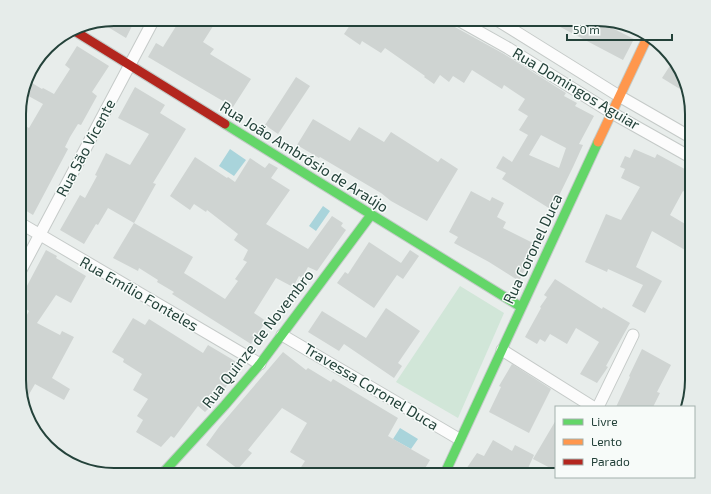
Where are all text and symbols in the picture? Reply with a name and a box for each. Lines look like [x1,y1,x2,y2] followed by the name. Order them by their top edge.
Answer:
[567,16,672,42] scale bar
[573,22,600,36] text: 50 m
[510,43,643,133] street label: Rua Domingos Aguiar
[52,96,118,200] street label: Rua São Vicente
[217,97,392,216] street label: Rua João Ambrósio de Araújo
[499,191,565,306] street label: Rua Coronel Duca
[77,252,202,334] street label: Rua Emílio Fonteles
[198,266,318,412] street label: Rua Quinze de Novembro
[301,339,442,434] street label: Travessa Coronel Duca
[555,406,695,478] legend
[591,414,618,428] text: Livre
[591,434,622,448] text: Lento
[591,454,630,468] text: Parado

